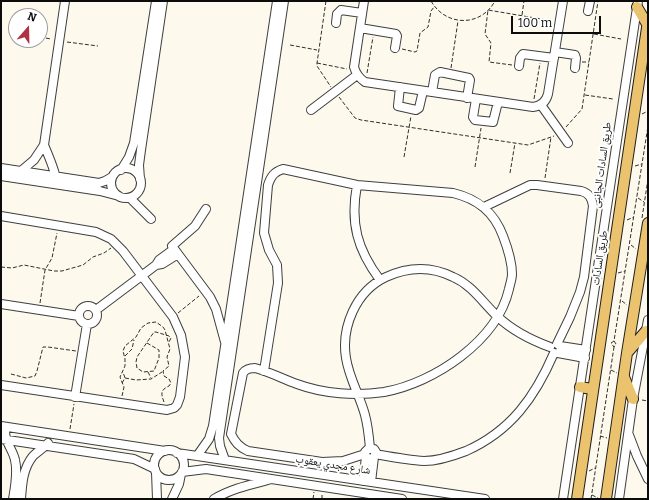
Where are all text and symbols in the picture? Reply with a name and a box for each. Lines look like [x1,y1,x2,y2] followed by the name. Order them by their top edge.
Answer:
[8,8,48,48] north arrow
[513,8,603,34] scale bar
[26,10,38,25] text: N
[518,16,552,30] text: 100 m
[589,121,615,209] street label: طريق السادات الجانبى
[589,230,611,286] street label: طريق السادات
[294,453,372,477] street label: شارع مجدي يعقوب

